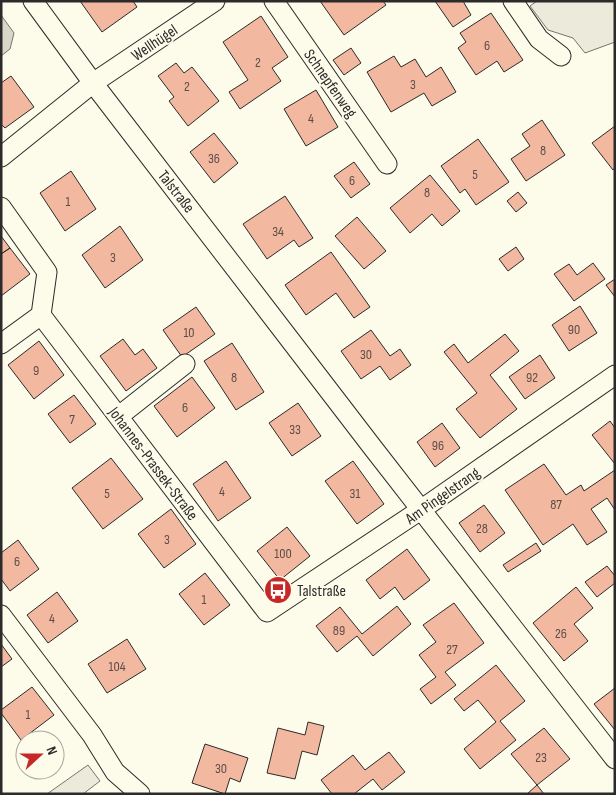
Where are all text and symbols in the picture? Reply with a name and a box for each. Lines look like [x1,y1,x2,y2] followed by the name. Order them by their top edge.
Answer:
[128,21,182,66] street label: Wellhügel
[484,37,490,54] house number: 6
[299,46,360,122] street label: Schnepfenweg
[255,54,261,71] house number: 2
[410,76,416,93] house number: 3
[184,78,190,95] house number: 2
[308,110,314,127] house number: 4
[540,142,546,159] house number: 8
[208,150,220,167] house number: 36
[472,166,478,183] house number: 5
[153,167,198,217] street label: Talstraße
[349,172,355,189] house number: 6
[424,184,430,201] house number: 8
[66,193,71,210] house number: 1
[272,223,284,240] house number: 34
[110,249,116,266] house number: 3
[568,321,580,338] house number: 90
[183,324,195,341] house number: 10
[360,346,372,363] house number: 30
[33,362,39,379] house number: 9
[231,369,237,386] house number: 8
[526,369,538,386] house number: 92
[182,399,188,416] house number: 6
[103,403,202,524] street label: Johannes-Prassek-Straße
[69,411,75,428] house number: 7
[289,421,301,438] house number: 33
[432,437,444,454] house number: 96
[401,464,484,529] street label: Am Pingelstrang
[219,483,225,500] house number: 4
[104,485,110,502] house number: 5
[350,485,360,502] house number: 31
[550,496,562,513] house number: 87
[476,520,488,537] house number: 28
[164,531,170,548] house number: 3
[274,545,292,562] house number: 100
[14,553,20,570] house number: 6
[263,575,293,605] bus stop icon: Talstraße
[297,582,346,601] place label: Talstraße
[202,591,207,608] house number: 1
[49,610,55,627] house number: 4
[333,622,345,639] house number: 89
[555,625,567,642] house number: 26
[446,641,458,658] house number: 27
[109,658,126,675] house number: 104
[26,706,31,723] house number: 1
[15,730,65,780] north arrow
[42,744,61,757] text: N
[535,749,547,766] house number: 23
[215,760,227,777] house number: 30

